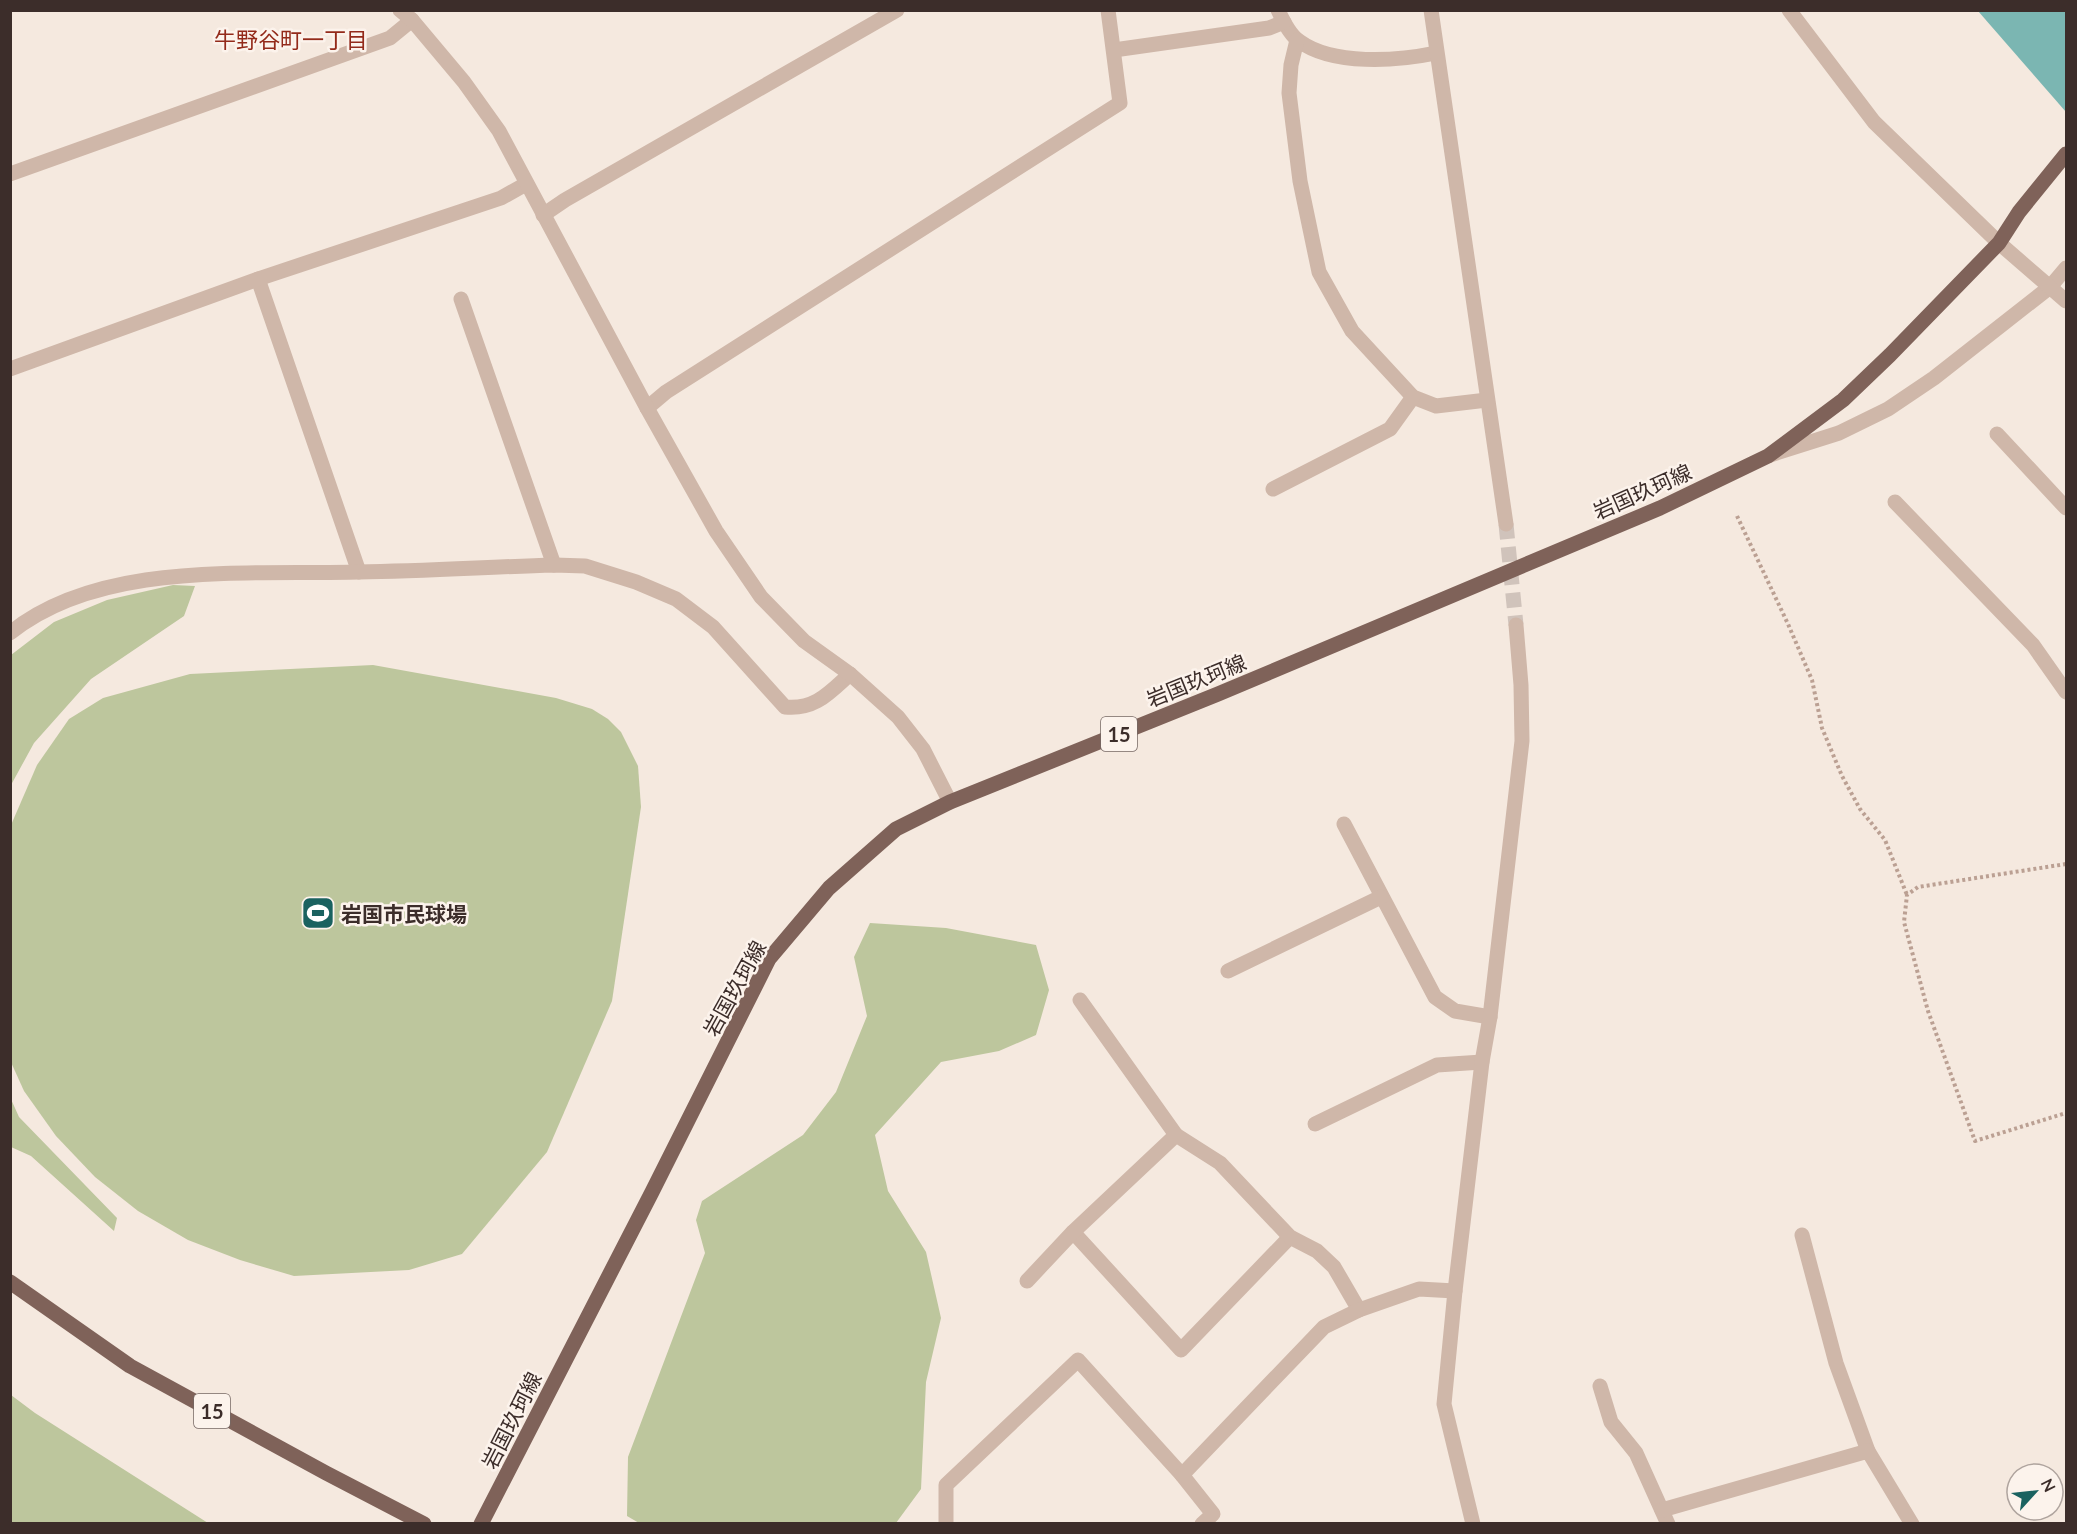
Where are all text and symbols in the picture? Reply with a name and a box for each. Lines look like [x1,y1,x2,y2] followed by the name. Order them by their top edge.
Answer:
[214,26,368,53] district label: 牛野谷町一丁目
[1589,458,1695,524] street label: 岩国玖珂線
[1143,649,1249,711] street label: 岩国玖珂線
[1101,717,1137,751] road number: 15
[300,895,336,931] sports icon: 岩国市民球場
[341,901,467,926] place label: 岩国市民球場
[698,936,770,1040] street label: 岩国玖珂線
[476,1368,546,1472] street label: 岩国玖珂線
[194,1394,230,1428] road number: 15
[2005,1462,2065,1522] north arrow
[2038,1475,2060,1495] text: N

